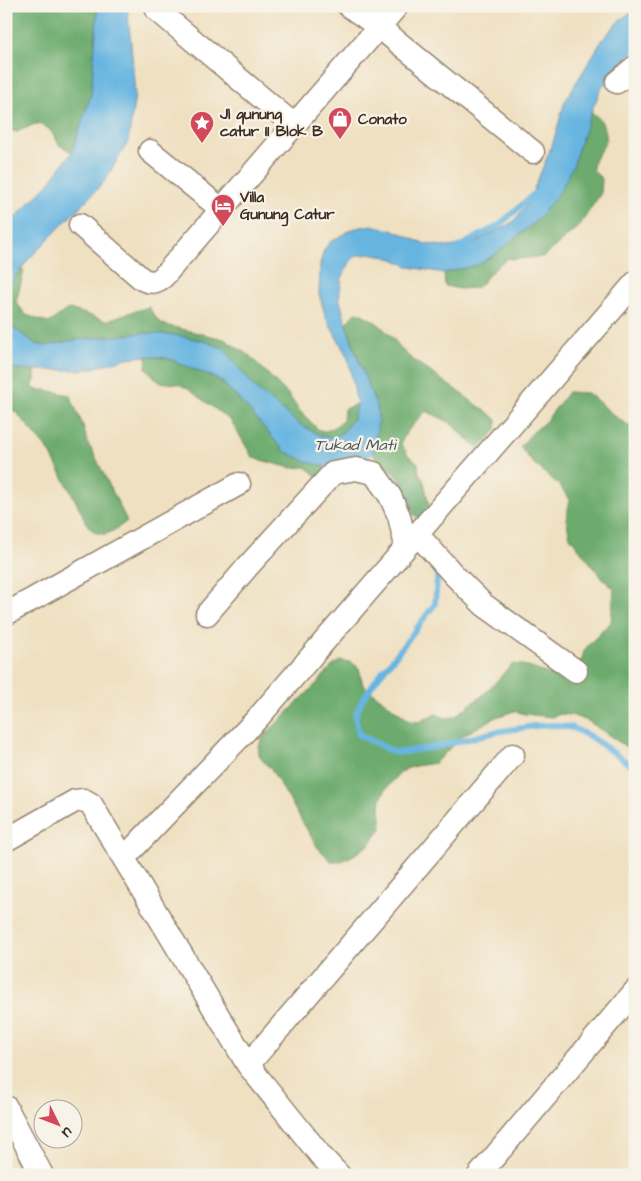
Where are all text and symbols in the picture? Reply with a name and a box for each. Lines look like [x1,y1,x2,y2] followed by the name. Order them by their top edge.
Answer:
[219,104,323,142] place label: Jl gunung catur II Blok B
[327,106,353,140] shop icon: Conato
[358,109,407,130] place label: Conato
[189,110,215,144] place icon: Jl gunung catur II Blok B
[239,187,335,227] place label: Villa Gunung Catur
[210,193,236,227] hotel icon: Villa Gunung Catur
[315,434,398,456] water label: Tukad Mati
[32,1098,82,1148] north arrow
[57,1122,77,1142] text: U

